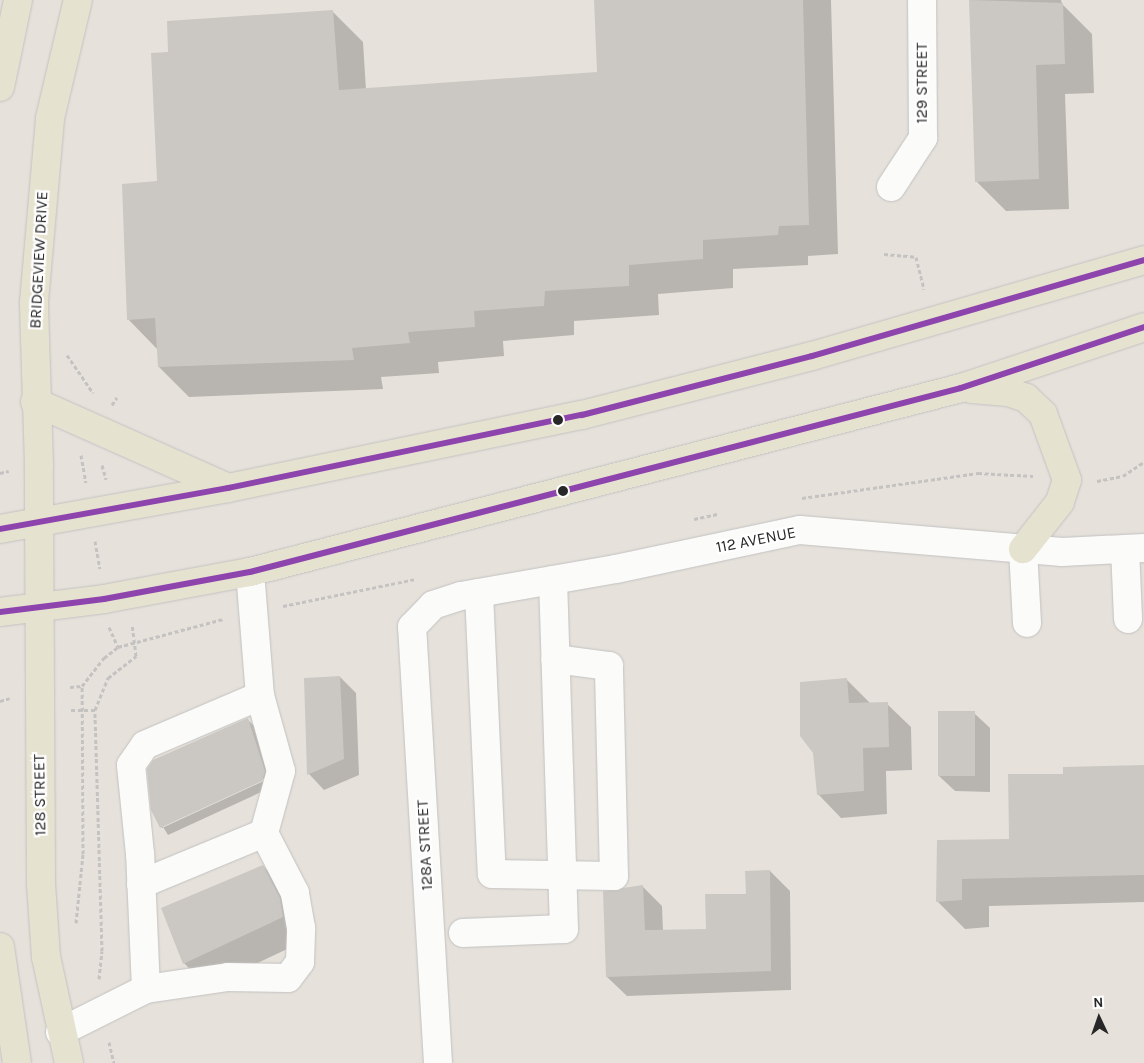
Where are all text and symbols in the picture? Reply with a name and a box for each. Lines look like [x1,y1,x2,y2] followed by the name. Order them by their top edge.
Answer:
[912,42,932,124] street label: 129 STREET
[26,191,52,329] street label: BRIDGEVIEW DRIVE
[553,415,563,425] unlabelled marker
[558,486,568,496] unlabelled marker
[715,523,797,557] street label: 112 AVENUE
[30,754,50,836] street label: 128 STREET
[413,799,437,891] street label: 128A STREET
[1074,993,1124,1043] north arrow
[1093,994,1104,1011] text: N

